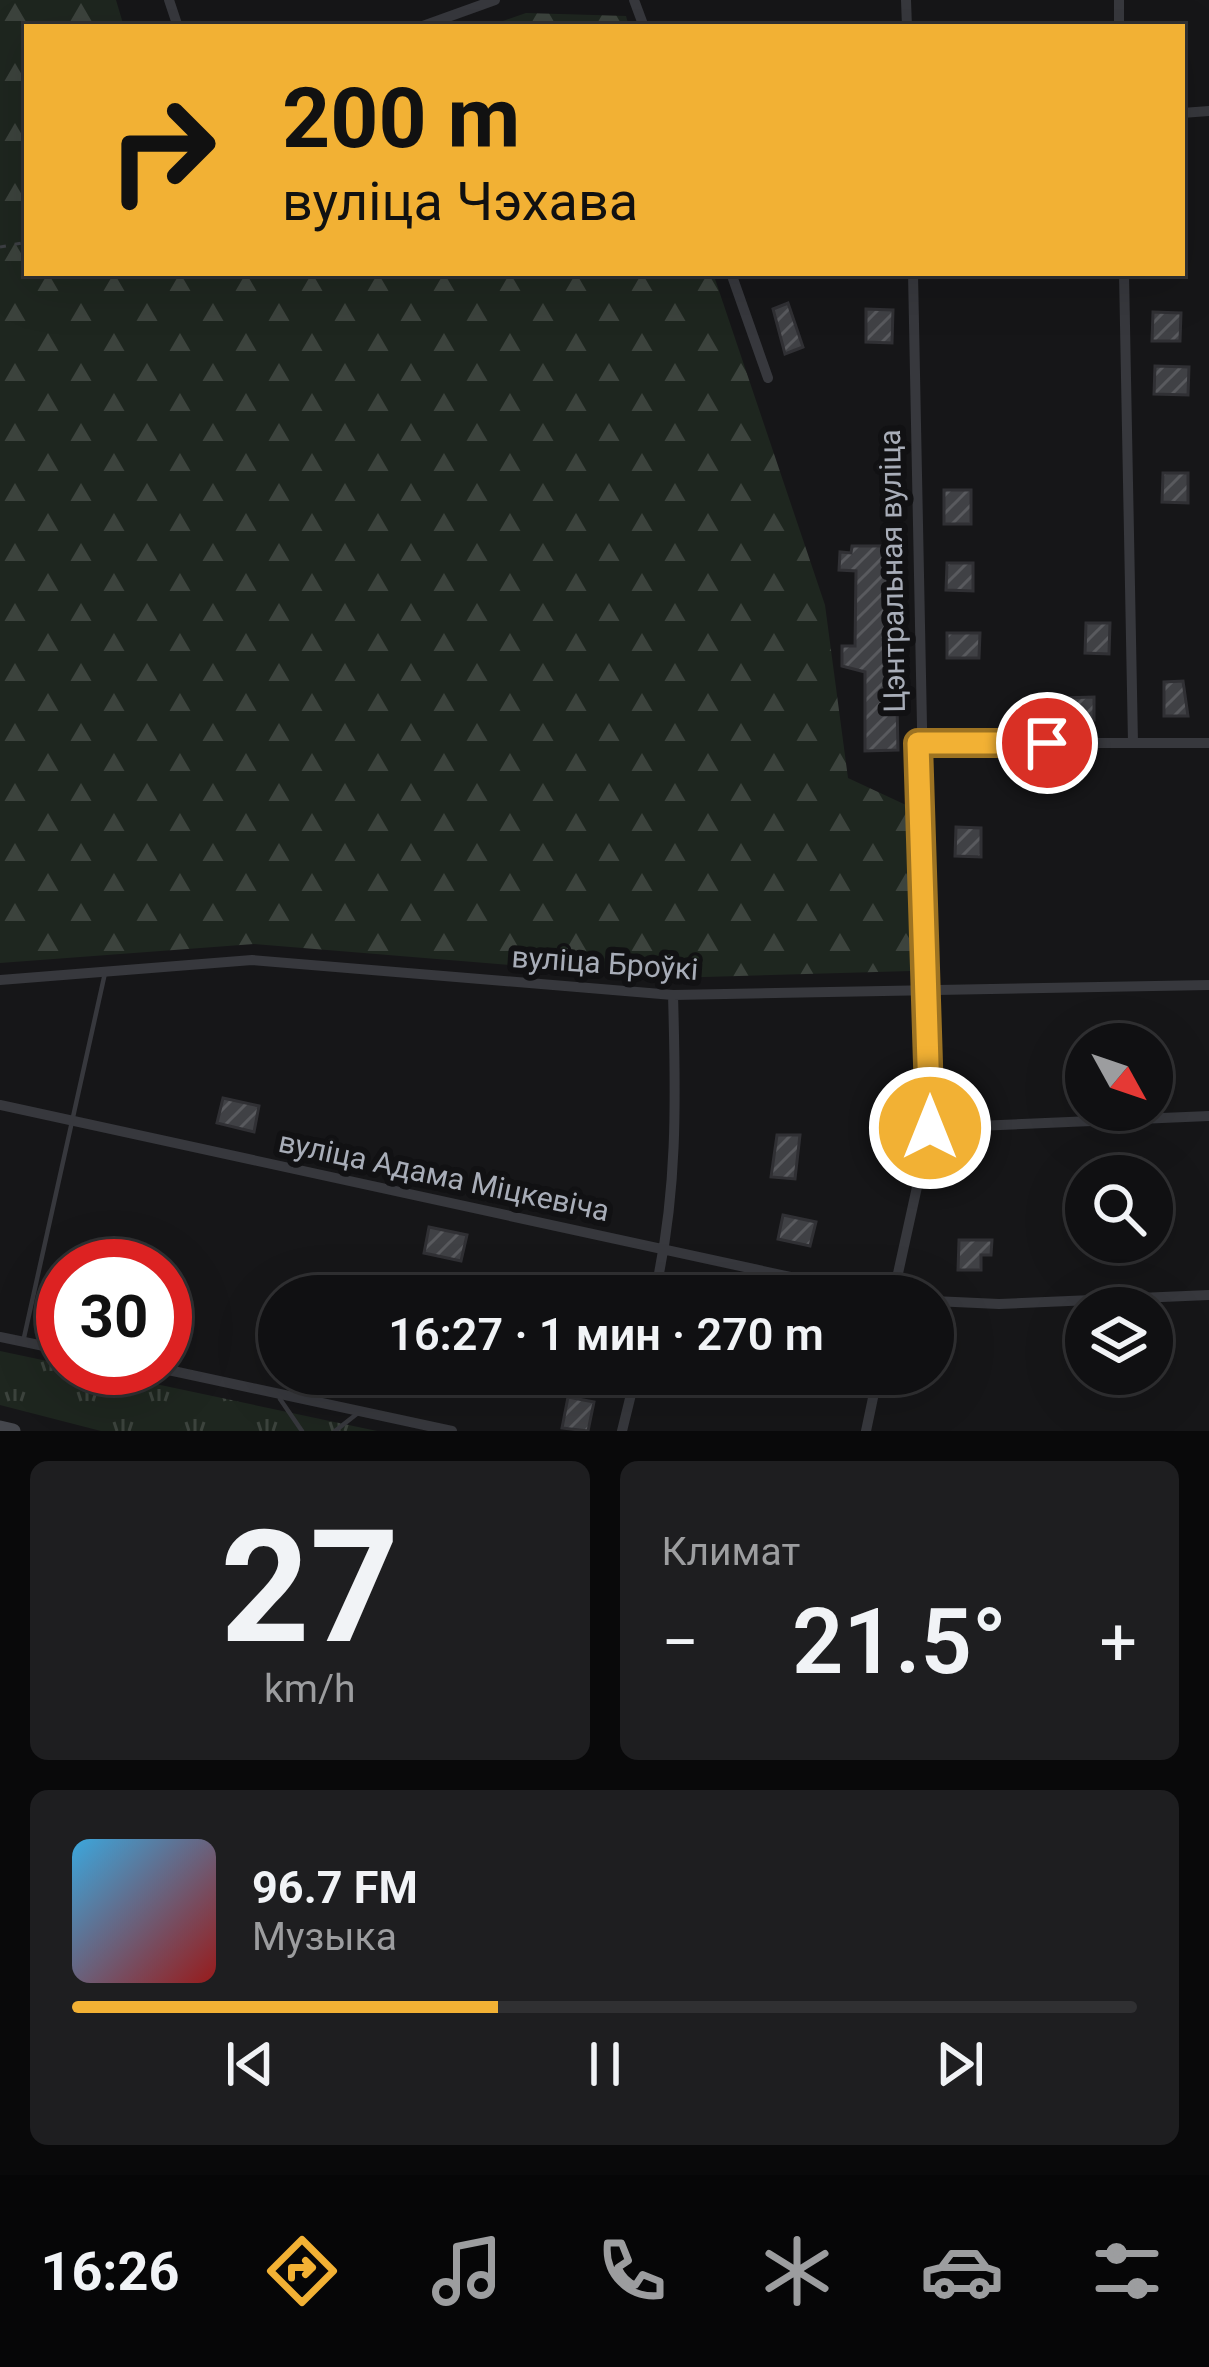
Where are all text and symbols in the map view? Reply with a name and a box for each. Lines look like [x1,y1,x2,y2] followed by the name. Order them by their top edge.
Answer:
[282,69,520,168] text: 200 m
[84,72,240,228] icon: right
[282,170,638,233] text: вуліца Чэхава
[872,429,912,713] street label: Цэнтральная вуліца
[996,692,1098,794] pin
[1014,710,1080,776] icon: arrive
[510,939,700,987] street label: вуліца Броўкі
[1065,1023,1173,1131] north arrow
[1065,1023,1173,1395] map controls
[867,1065,993,1191] position arrow
[276,1124,612,1228] street label: вуліца Адама Міцкевіча
[1065,1155,1173,1263] button: search
[36,1239,192,1395] speed limit sign: 30
[1065,1287,1173,1395] button: layers
[388,1308,824,1361] text: 16:27 · 1 мин · 270 m
[220,1496,399,1679] text: 27
[662,1529,800,1575] text: Климат
[792,1590,1007,1695] text: 21.5°
[662,1604,699,1681] text: −
[1100,1604,1137,1681] text: +
[264,1666,356,1712] text: km/h
[252,1861,418,1914] text: 96.7 FM
[252,1914,397,1960] text: Музыка
[217,2031,283,2097] icon: previous
[572,2031,638,2097] icon: pause
[927,2031,993,2097] icon: next
[260,2229,344,2313] icon: directions
[425,2229,509,2313] icon: music
[590,2229,674,2313] icon: phone
[755,2229,839,2313] icon: climate
[920,2229,1004,2313] icon: car
[1085,2229,1169,2313] icon: filters
[40,2240,180,2303] text: 16:26

